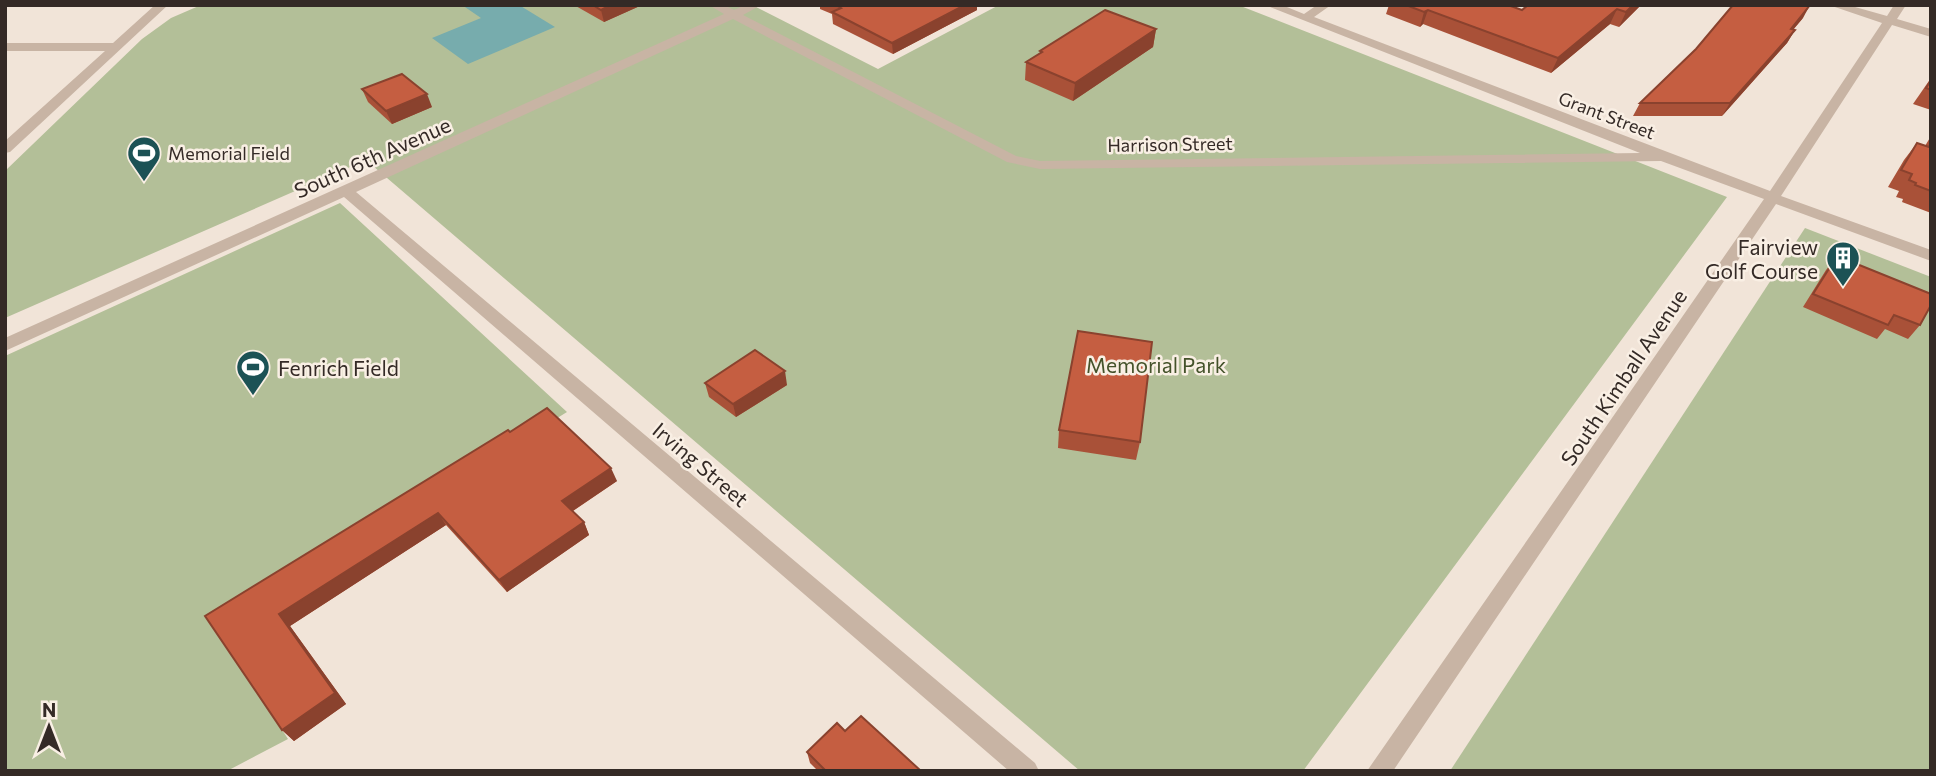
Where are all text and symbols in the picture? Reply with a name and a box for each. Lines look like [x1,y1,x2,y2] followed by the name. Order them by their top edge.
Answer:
[1556,87,1658,143] street label: Grant Street
[290,111,454,203] street label: South 6th Avenue
[1107,132,1233,156] street label: Harrison Street
[125,134,163,183] sports icon: Memorial Field
[168,142,290,164] place label: Memorial Field
[1705,234,1818,283] place label: Fairview Golf Course
[1824,239,1862,288] building icon: Fairview Golf Course
[1555,284,1691,470] street label: South Kimball Avenue
[234,348,272,397] sports icon: Fenrich Field
[1086,352,1226,377] park label: Memorial Park
[278,355,399,380] place label: Fenrich Field
[648,417,754,511] street label: Irving Street
[14,692,84,762] north arrow
[42,698,56,721] text: N

